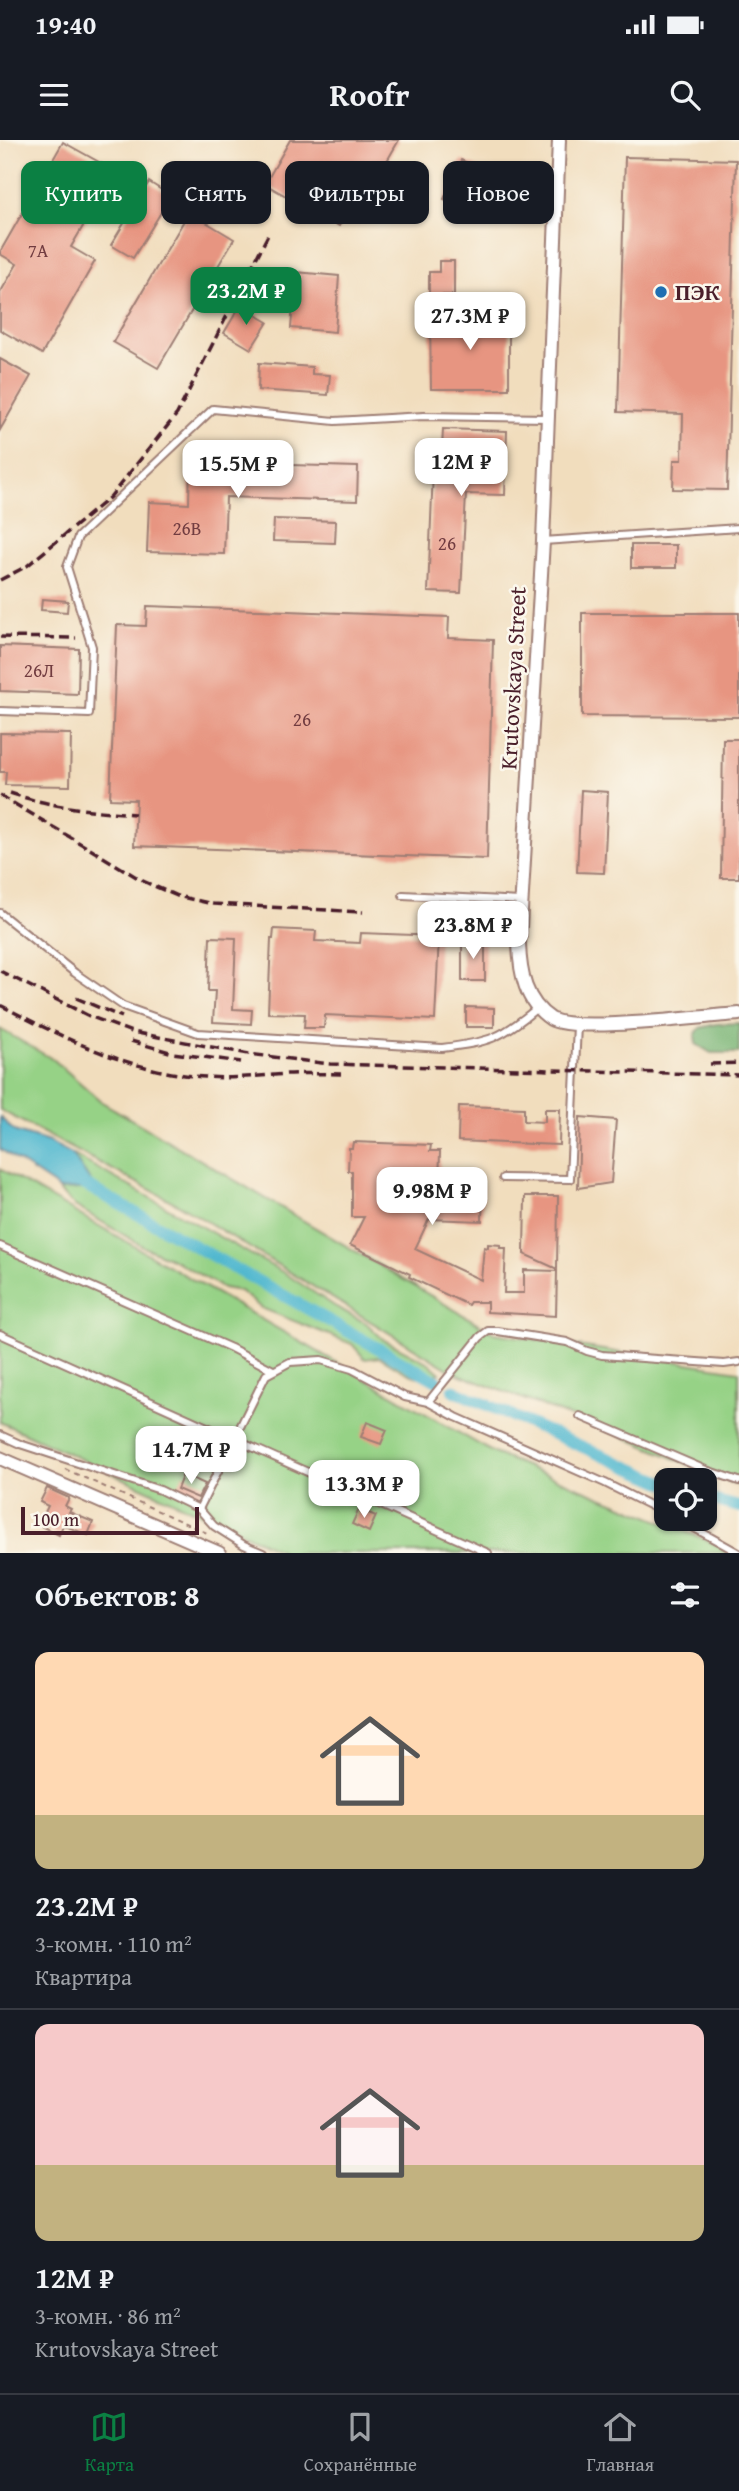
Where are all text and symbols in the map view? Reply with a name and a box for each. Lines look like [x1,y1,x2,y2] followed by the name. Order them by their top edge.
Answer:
[35,5,96,44] text: 19:40
[330,71,409,118] text: Roofr
[35,76,73,114] icon: menu
[666,76,704,114] icon: search
[21,161,147,224] chip: Купить
[161,161,271,224] chip: Снять
[285,161,429,224] chip: Фильтры
[443,161,554,224] chip: Новое
[28,236,49,264] house number: 7А
[181,268,311,327] pin: 23.2M ₽
[206,273,286,306] text: 23.2M ₽
[675,275,721,308] place label: ПЭК
[653,284,669,300] marker: ПЭК
[405,292,535,352] pin: 27.3M ₽
[430,298,510,331] text: 27.3M ₽
[412,438,510,498] pin: 12M ₽
[173,440,303,500] pin: 15.5M ₽
[431,444,491,477] text: 12M ₽
[198,446,278,479] text: 15.5M ₽
[172,514,202,542] house number: 26В
[438,529,456,557] house number: 26
[491,586,534,770] street label: Krutovskaya Street
[24,656,54,684] house number: 26Л
[293,705,311,733] house number: 26
[408,902,538,961] pin: 23.8M ₽
[433,907,513,940] text: 23.8M ₽
[367,1168,497,1227] pin: 9.98M ₽
[392,1173,472,1206] text: 9.98M ₽
[126,1426,256,1486] pin: 14.7M ₽
[151,1432,231,1465] text: 14.7M ₽
[299,1460,429,1520] pin: 13.3M ₽
[324,1466,404,1499] text: 13.3M ₽
[654,1468,717,1531] map controls
[654,1468,717,1531] button: locate
[21,1504,200,1536] scale bar
[32,1505,79,1533] text: 100 m
[35,1573,199,1617] text: Объектов: 8
[666,1576,704,1614] icon: filters
[307,1698,433,1824] icon: home
[35,1883,138,1927] text: 23.2M ₽
[35,1927,192,1960] text: 3-комн. · 110 m²
[35,1960,132,1993] text: Квартира
[307,2070,433,2196] icon: home
[35,2255,114,2299] text: 12M ₽
[35,2299,181,2332] text: 3-комн. · 86 m²
[35,2332,218,2365] text: Krutovskaya Street
[85,2408,134,2478] tab: Карта
[304,2408,417,2478] tab: Сохранённые
[587,2408,654,2478] tab: Главная

